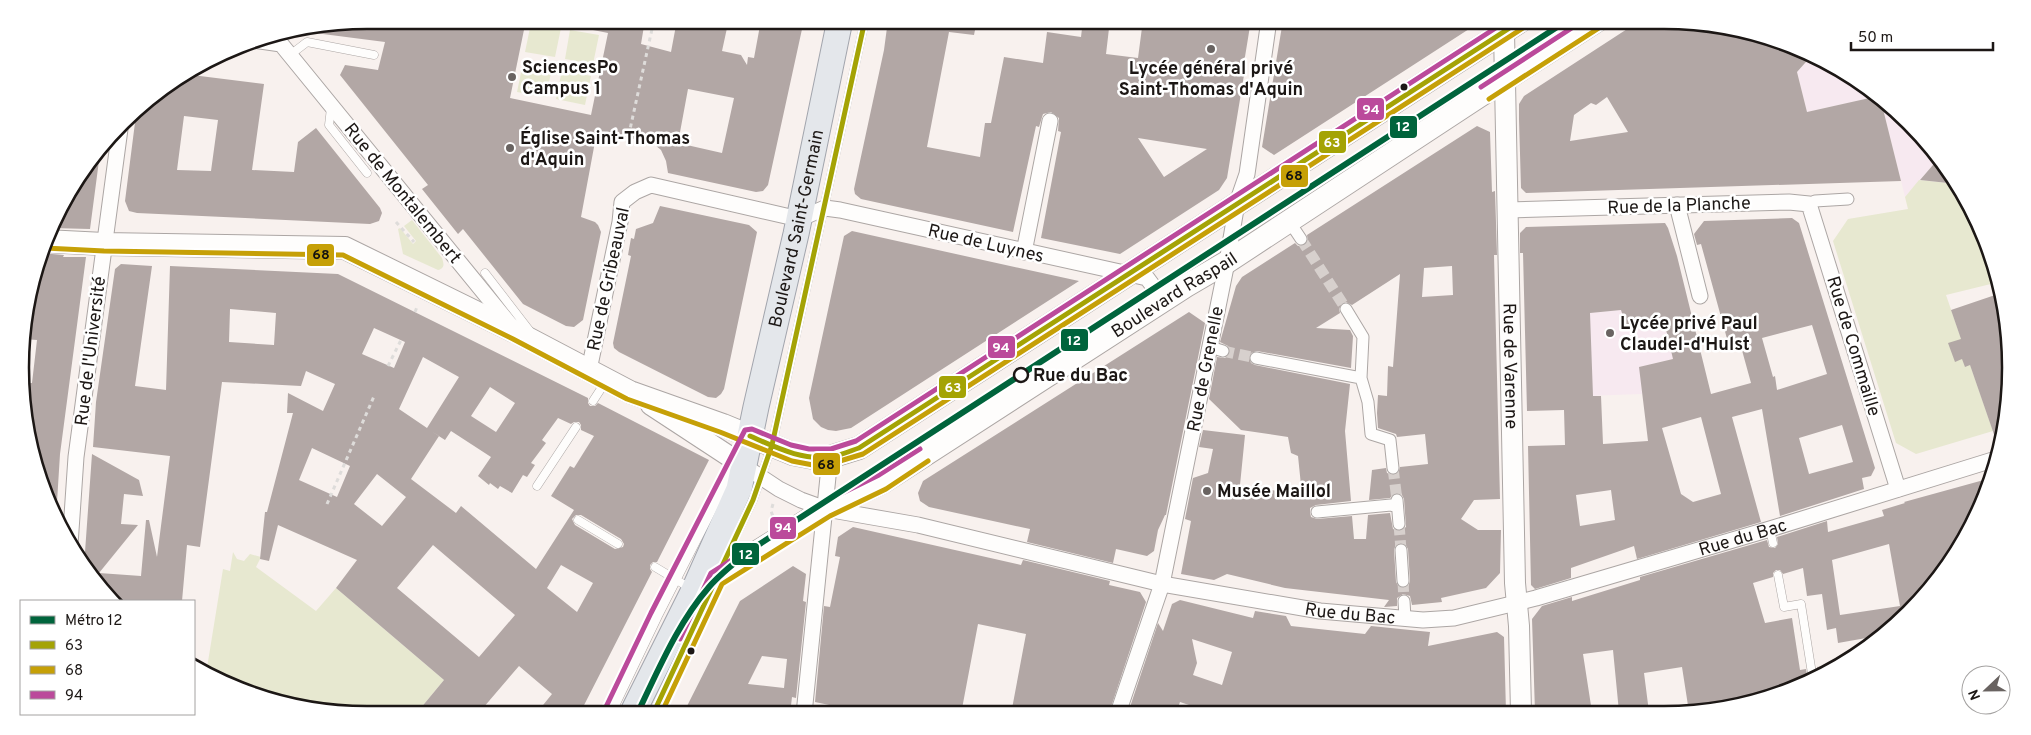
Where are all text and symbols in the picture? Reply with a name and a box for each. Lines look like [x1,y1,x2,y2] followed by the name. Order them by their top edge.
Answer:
[1851,20,1994,52] scale bar
[1858,29,1893,48] text: 50 m
[1205,43,1217,55] marker: Lycée général privé Saint-Thomas d'Aquin
[522,57,618,101] place label: SciencesPo Campus 1
[1119,58,1303,102] place label: Lycée général privé Saint-Thomas d'Aquin
[506,71,518,83] marker: SciencesPo Campus 1
[1399,82,1409,92] unlabelled marker
[1356,97,1385,121] line badge: 94
[1362,102,1380,119] text: 94
[1389,115,1418,139] line badge: 12
[338,119,466,269] street label: Rue de Montalembert
[1396,119,1410,136] text: 12
[520,126,690,172] place label: Église Saint-Thomas d'Aquin
[765,128,830,330] street label: Boulevard Saint-Germain
[1318,130,1347,154] line badge: 63
[1324,135,1341,152] text: 63
[504,142,516,154] marker: Église Saint-Thomas d'Aquin
[1280,164,1309,188] line badge: 68
[1285,168,1303,185] text: 68
[1607,193,1751,220] street label: Rue de la Planche
[583,205,636,353] street label: Rue de Gribeauval
[926,220,1046,269] street label: Rue de Luynes
[306,243,335,267] line badge: 68
[312,247,330,264] text: 68
[1107,248,1243,344] street label: Boulevard Raspail
[1820,274,1885,419] street label: Rue de Commaille
[71,275,112,427] street label: Rue de l'Université
[1496,303,1522,429] street label: Rue de Varenne
[1183,304,1230,434] street label: Rue de Grenelle
[1620,313,1758,357] place label: Lycée privé Paul Claudel-d'Hulst
[1604,327,1616,339] marker: Lycée privé Paul Claudel-d'Hulst
[1060,328,1089,352] line badge: 12
[1067,333,1081,350] text: 12
[987,335,1016,359] line badge: 94
[992,340,1010,357] text: 94
[1033,365,1128,388] place label: Rue du Bac
[1013,367,1029,383] marker: Rue du Bac
[938,375,967,399] line badge: 63
[945,380,962,397] text: 63
[812,452,841,476] line badge: 68
[817,457,835,474] text: 68
[1217,481,1331,504] place label: Musée Maillol
[1201,485,1213,497] marker: Musée Maillol
[1696,514,1790,562] street label: Rue du Bac
[769,516,797,540] line badge: 94
[774,520,792,537] text: 94
[731,542,760,566] line badge: 12
[739,547,753,564] text: 12
[1303,599,1396,631] street label: Rue du Bac
[20,600,195,715] legend
[65,612,122,631] text: Métro 12
[65,637,83,656] text: 63
[686,646,696,656] unlabelled marker
[65,662,83,681] text: 68
[1961,665,2011,715] north arrow
[1966,686,1985,702] text: N
[65,687,83,706] text: 94

